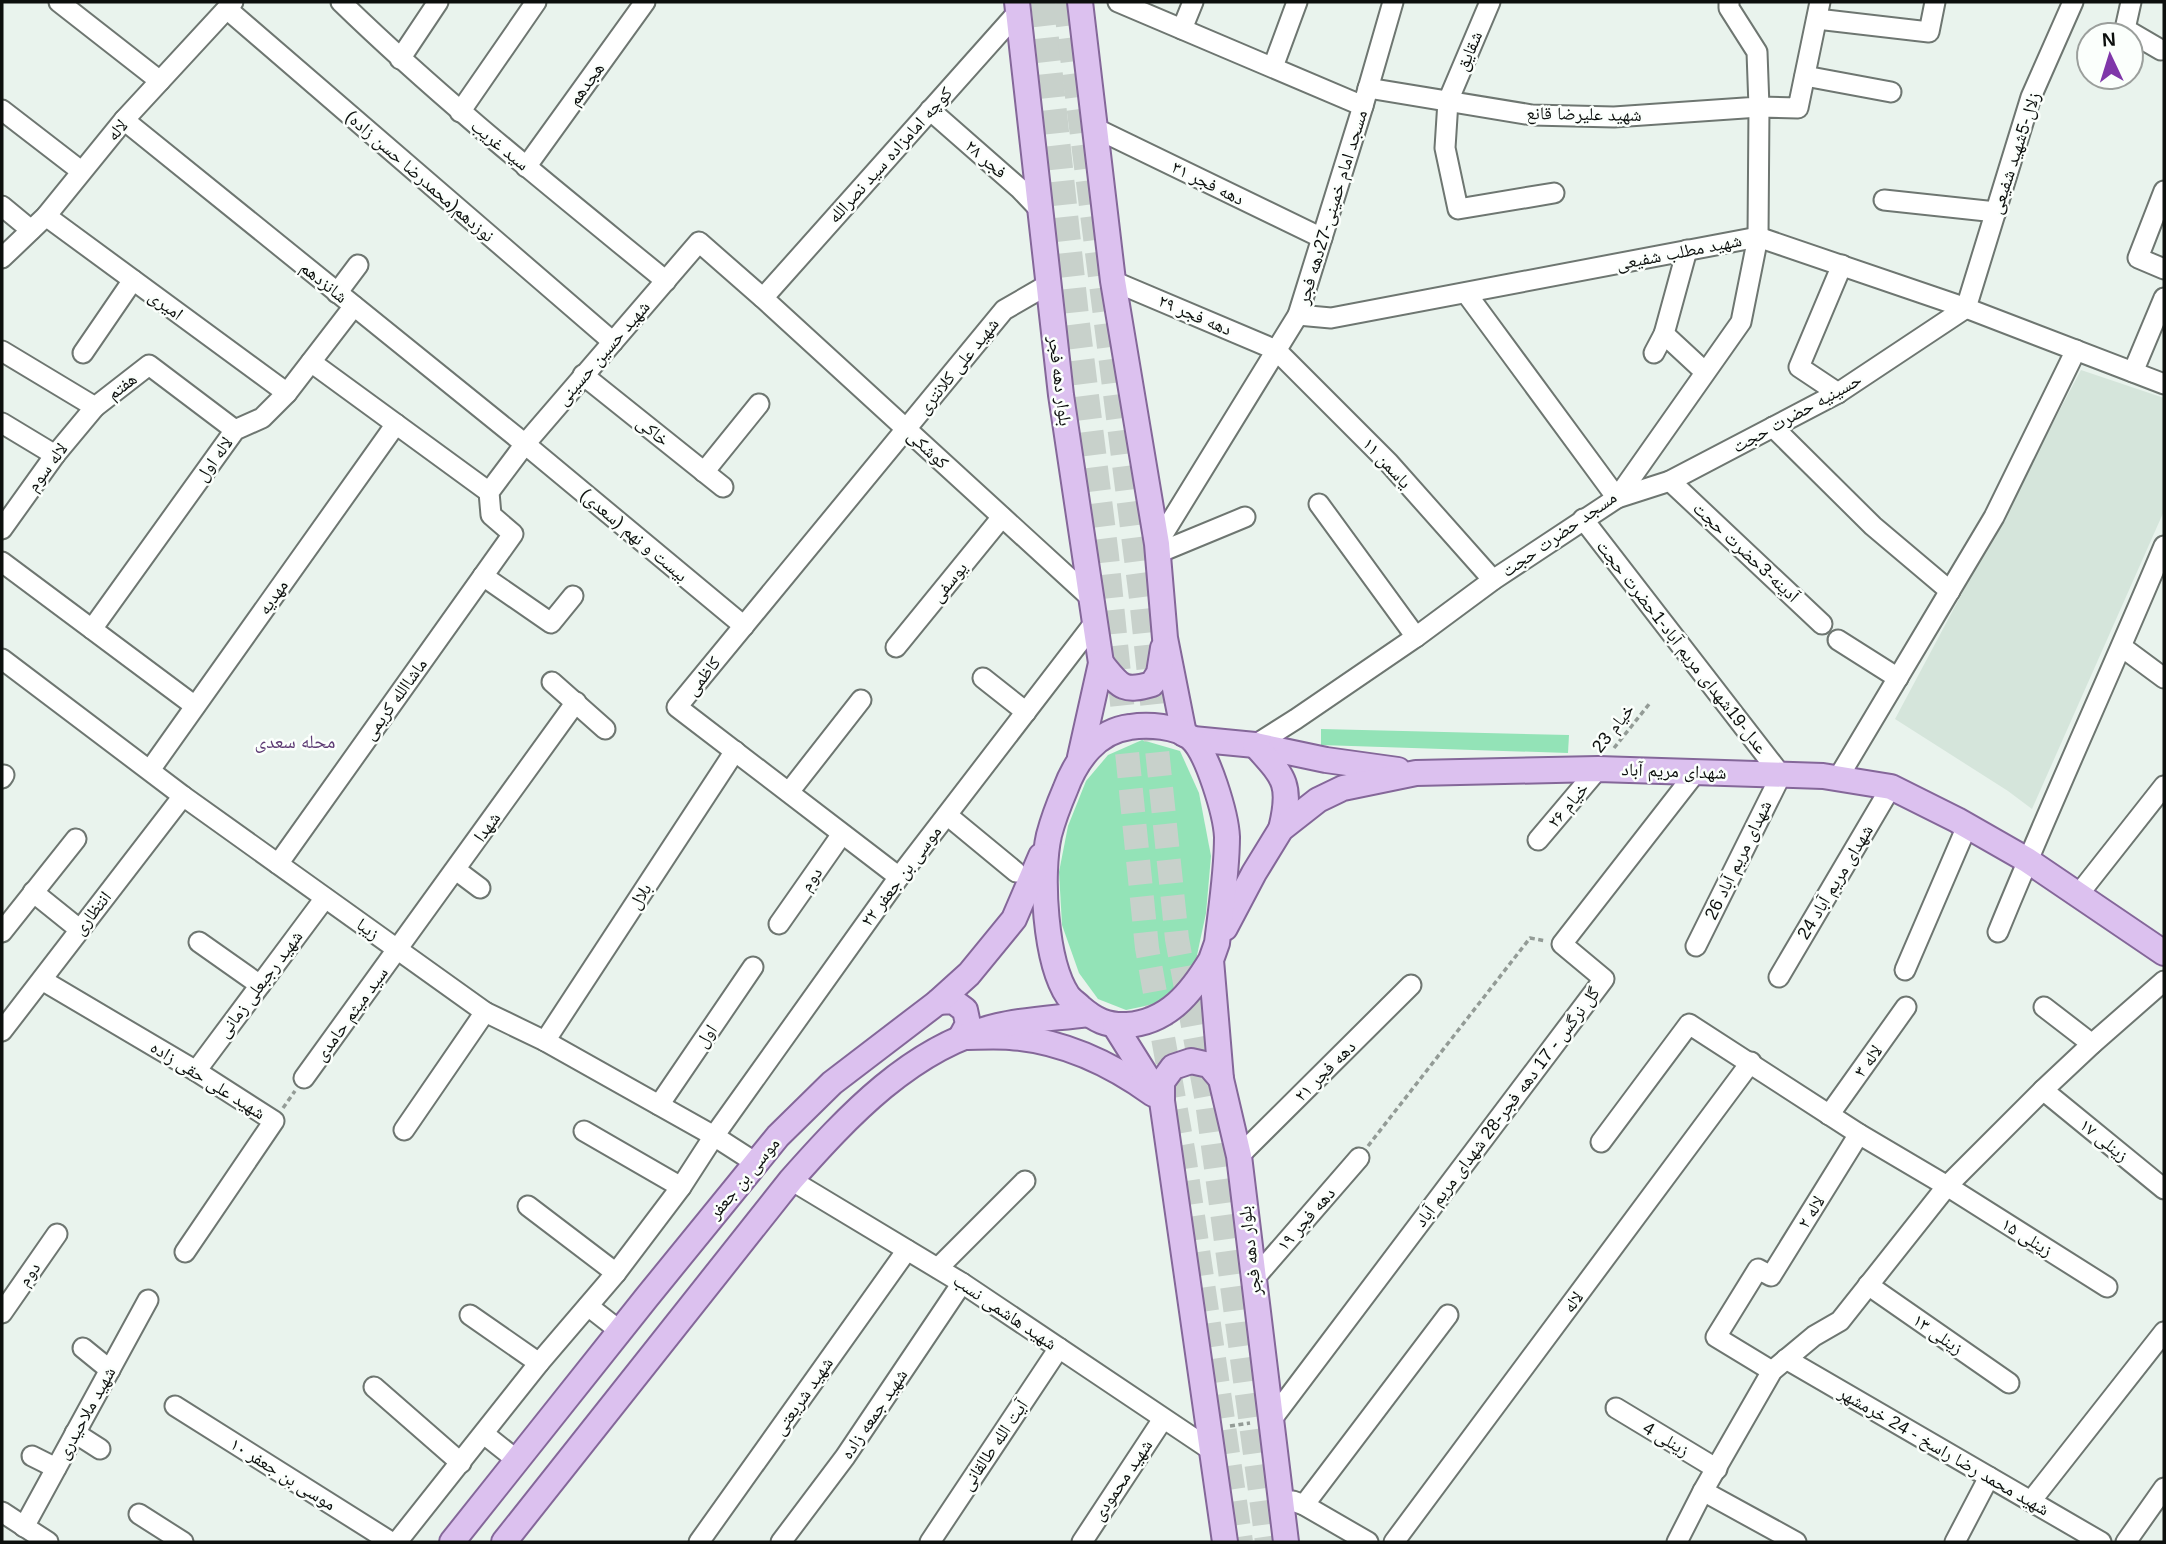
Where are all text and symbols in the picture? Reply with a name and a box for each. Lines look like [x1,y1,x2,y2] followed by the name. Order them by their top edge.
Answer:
[2075,21,2145,91] north arrow
[1452,28,1487,74] street label: شقایق
[2101,29,2116,50] text: N
[564,59,610,111] street label: هجدهم
[824,83,957,228] street label: کوچه امامزاده سید نصرالله
[1986,90,2045,217] street label: زلال-5شهید شفیعی
[1526,103,1642,127] street label: شهید علیرضا قانع
[340,106,498,247] street label: نوزدهم(محمدرضا حسن زاده)
[1293,107,1373,308] street label: مسجد امام خمینی-27دهه فجر
[102,115,132,145] street label: لاله
[467,115,533,175] street label: سید غریب
[961,136,1011,182] street label: فجر ۲۸
[1169,157,1247,209] street label: دهه فجر ۳۱
[1615,230,1744,275] street label: شهید مطلب شفیعی
[295,257,352,309] street label: شانزدهم
[144,286,187,325] street label: امیری
[1155,291,1235,340] street label: دهه فجر ۲۹
[552,297,654,410] street label: شهید حسین حسینی
[913,314,1004,419] street label: شهید علی کلانتری
[1044,334,1075,427] street label: بلوار دهه فجر
[103,368,142,405] street label: هفتم
[1729,369,1865,457] street label: حسینیه حضرت حجت
[632,412,673,451] street label: خاکی
[903,425,953,474] street label: کوشکی
[191,433,238,486] street label: لاله اول
[1358,434,1415,493] street label: یاسمن ۱۱
[22,439,73,496] street label: لاله سوم
[575,484,692,587] street label: بیست و نهم (سعدی)
[1498,487,1620,581] street label: مسجد حضرت حجت
[1689,498,1803,607] street label: آدینه-3حضرت حجت
[1591,536,1772,759] street label: عدل-19شهدای مریم آباد-1حضرت حجت
[927,558,972,607] street label: یوسفی
[254,576,292,618] street label: مهدیه
[681,652,726,700] street label: کاظمی
[359,654,432,744] street label: ماشاالله کریمی
[1588,700,1640,758] street label: خیام 23
[255,731,335,753] district label: محله سعدی
[1621,759,1727,785] street label: شهدای مریم آباد
[1543,778,1594,833] street label: خیام ۲۶
[1701,797,1777,924] street label: 26 شهدای مریم آباد
[470,808,504,846] street label: شهدا
[1793,821,1879,944] street label: 24 شهدای مریم آباد
[857,822,946,931] street label: موسی بن جعفر ۲۲
[796,863,828,896] street label: دوم
[624,879,657,913] street label: بلال
[69,887,116,939] street label: انتظاری
[353,914,383,944] street label: زیبا
[213,927,307,1042] street label: شهید رجبعلی زمانی
[310,963,393,1066] street label: سید میثم حامدی
[1410,983,1606,1232] street label: گل نرگس - 17 دهه فجر-28 شهدای مریم آباد
[691,1021,722,1052] street label: اول
[1290,1036,1360,1106] street label: دهه فجر ۲۱
[146,1037,269,1124] street label: شهید علی حقی زاده
[1850,1041,1886,1081] street label: لاله ۳
[2075,1115,2132,1166] street label: زینلی ۱۷
[704,1133,784,1224] street label: موسی بن جعفر
[1273,1183,1339,1255] street label: دهه فجر ۱۹
[1793,1192,1829,1232] street label: لاله ۲
[1235,1205,1266,1298] street label: بلوار دهه فجر
[1997,1214,2056,1261] street label: زینلی ۱۵
[14,1258,46,1291] street label: دوم
[949,1270,1061,1355] street label: شهید هاشمی نسب
[1559,1287,1587,1317] street label: لاله
[1909,1310,1967,1359] street label: زینلی ۱۳
[769,1353,838,1439] street label: شهید شریعتی
[52,1363,120,1463] street label: شهید ملاحیدری
[837,1365,912,1463] street label: شهید جمعه زاده
[1833,1382,2053,1521] street label: شهید محمد رضا راسخ - 24 خرمشهر
[956,1396,1033,1495] street label: آیت الله طالقانی
[1639,1418,1693,1461] street label: زینلی 4
[226,1434,339,1515] street label: موسی بن جعفر ۱۰
[1088,1436,1157,1525] street label: شهید محمودی

